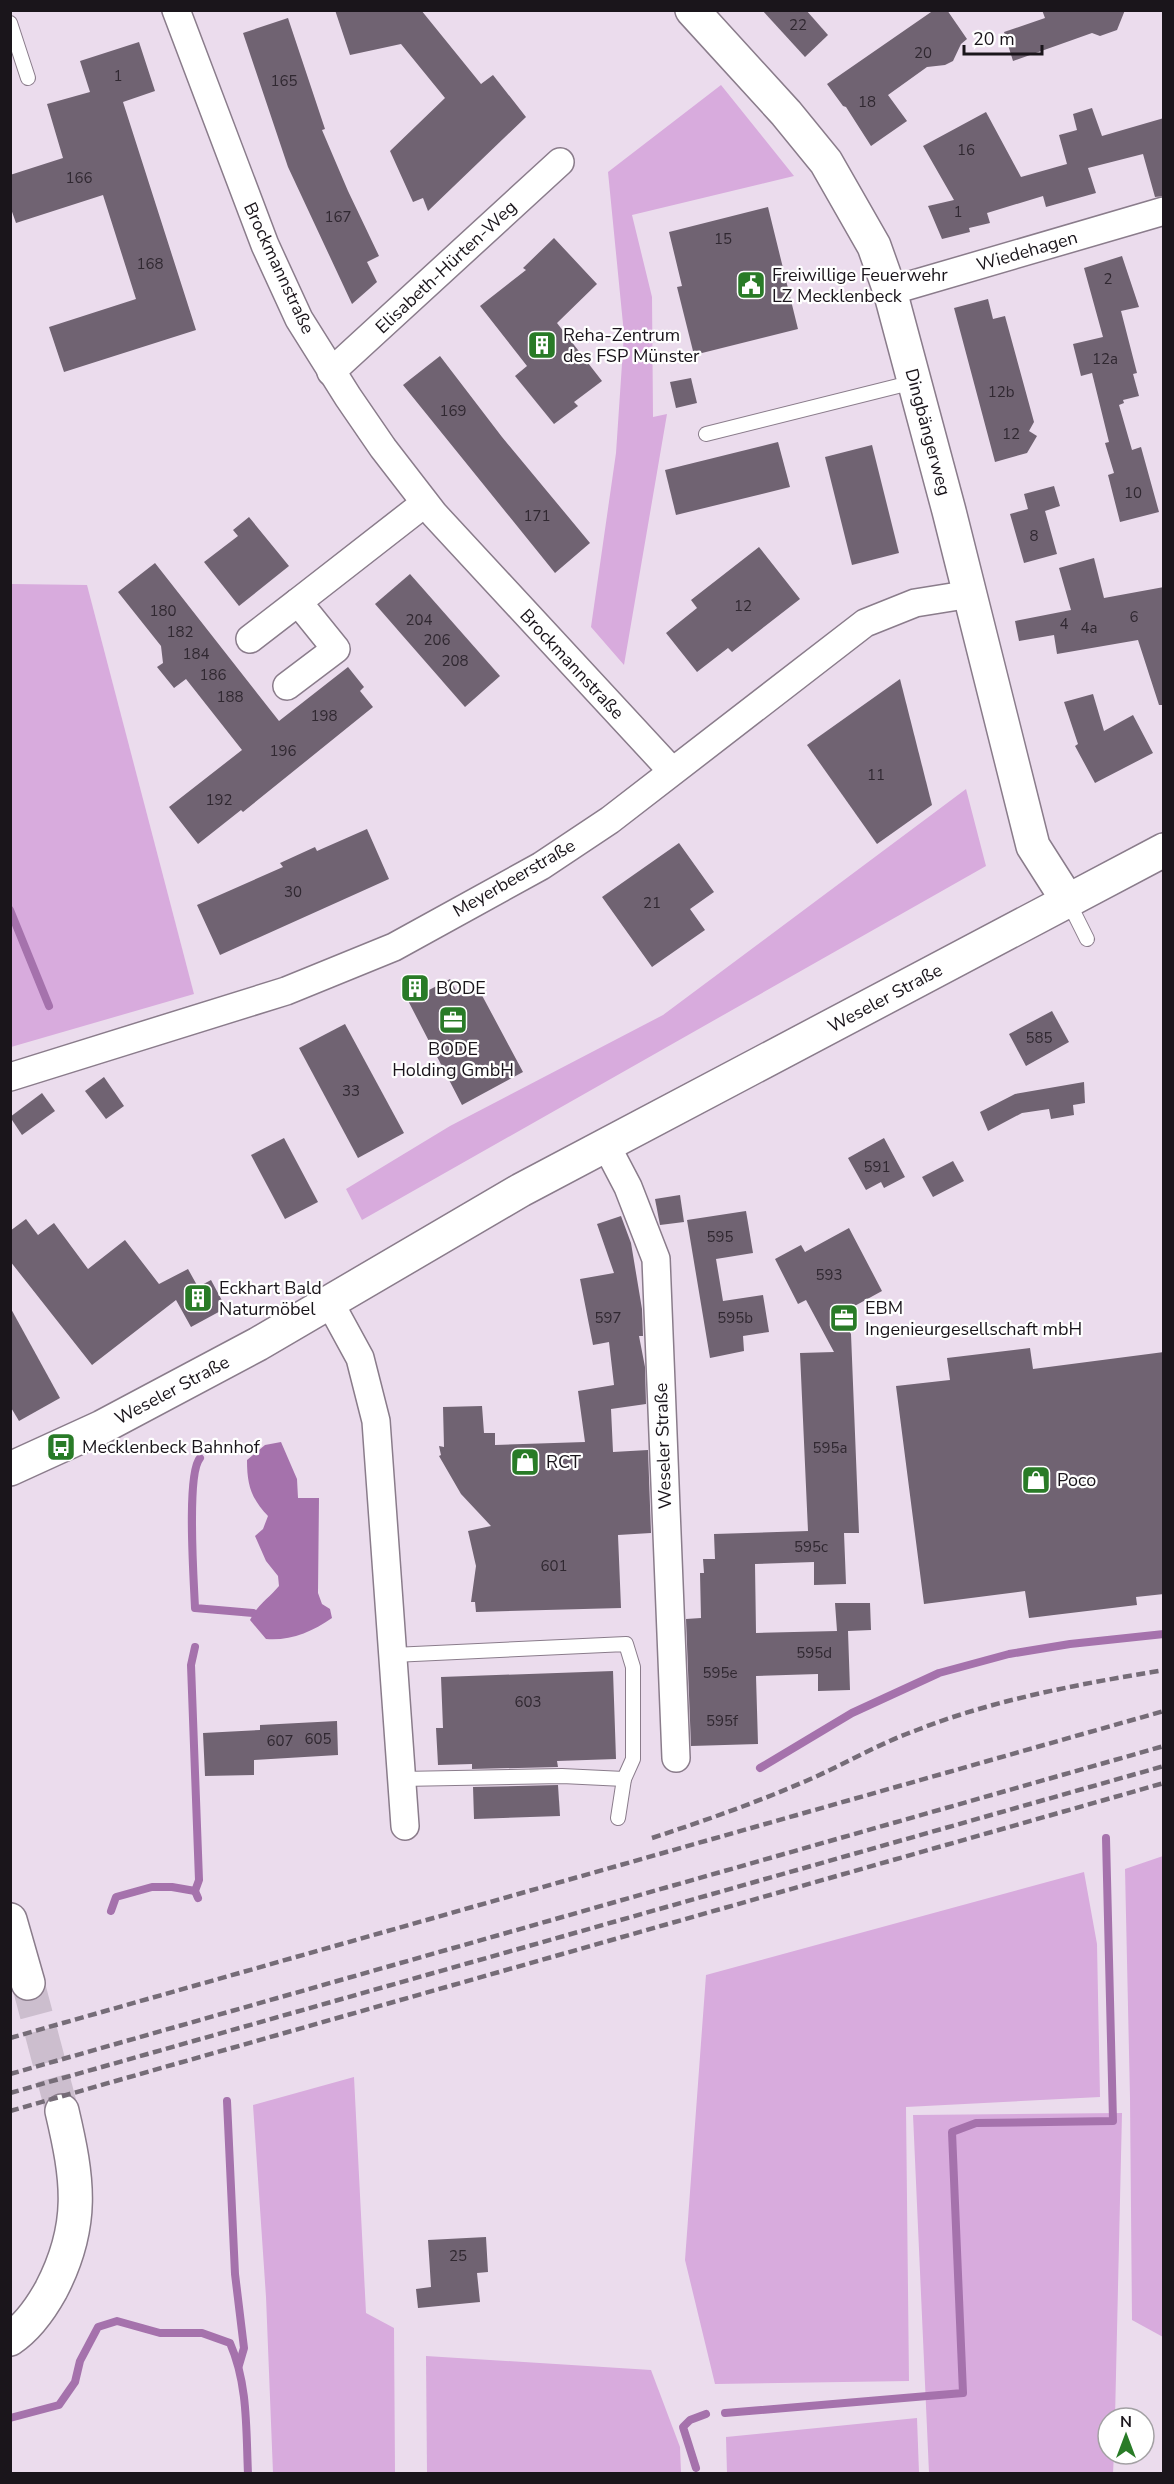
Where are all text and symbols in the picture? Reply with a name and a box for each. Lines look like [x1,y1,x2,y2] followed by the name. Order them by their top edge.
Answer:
[789,15,807,35] house number: 22
[964,18,1042,56] scale bar
[973,27,1015,51] text: 20 m
[914,43,932,63] house number: 20
[113,66,123,86] house number: 1
[270,71,298,91] house number: 165
[858,92,876,112] house number: 18
[957,140,975,160] house number: 16
[65,168,93,188] house number: 166
[370,195,522,339] street label: Elisabeth-Hürten-Weg
[238,198,320,338] street label: Brockmannstraße
[953,202,963,222] house number: 1
[324,207,352,227] house number: 167
[974,225,1080,277] street label: Wiedehagen
[714,229,732,249] house number: 15
[136,254,164,274] house number: 168
[772,263,948,308] place label: Freiwillige Feuerwehr LZ Mecklenbeck
[735,269,767,301] public building icon: Freiwillige Feuerwehr LZ Mecklenbeck
[1103,269,1113,289] house number: 2
[563,323,700,368] place label: Reha-Zentrum des FSP Münster
[526,329,558,361] building icon: Reha-Zentrum des FSP Münster
[1092,349,1118,369] house number: 12a
[899,366,957,498] street label: Dingbängerweg
[988,382,1015,402] house number: 12b
[439,401,467,421] house number: 169
[1002,424,1020,444] house number: 12
[1124,483,1142,503] house number: 10
[523,506,551,526] house number: 171
[1029,526,1039,546] house number: 8
[734,596,752,616] house number: 12
[149,601,177,621] house number: 180
[515,604,629,724] street label: Brockmannstraße
[1129,607,1139,627] house number: 6
[405,610,433,630] house number: 204
[1059,614,1069,634] house number: 4
[1081,618,1097,638] house number: 4a
[166,622,194,642] house number: 182
[423,630,451,650] house number: 206
[182,644,210,664] house number: 184
[441,651,469,671] house number: 208
[199,665,227,685] house number: 186
[216,687,244,707] house number: 188
[310,706,338,726] house number: 198
[269,741,297,761] house number: 196
[867,765,885,785] house number: 11
[205,790,233,810] house number: 192
[449,833,579,923] street label: Meyerbeerstraße
[284,882,302,902] house number: 30
[643,893,661,913] house number: 21
[824,958,946,1038] street label: Weseler Straße
[399,972,431,1004] building icon: BODE
[436,976,486,1000] place label: BODE
[437,1004,469,1036] office icon: BODE Holding GmbH
[1025,1028,1053,1048] house number: 585
[392,1037,514,1082] place label: BODE Holding GmbH
[342,1081,360,1101] house number: 33
[863,1157,891,1177] house number: 591
[706,1227,734,1247] house number: 595
[815,1265,843,1285] house number: 593
[219,1276,322,1321] place label: Eckhart Bald Naturmöbel
[182,1282,214,1314] building icon: Eckhart Bald Naturmöbel
[865,1296,1082,1341] place label: EBM Ingenieurgesellschaft mbH
[828,1302,860,1334] office icon: EBM Ingenieurgesellschaft mbH
[594,1308,622,1328] house number: 597
[717,1308,753,1328] house number: 595b
[111,1350,233,1430] street label: Weseler Straße
[649,1382,677,1510] street label: Weseler Straße
[45,1431,77,1463] bus stop icon: Mecklenbeck Bahnhof
[82,1435,261,1459] place label: Mecklenbeck Bahnhof
[813,1438,847,1458] house number: 595a
[509,1446,541,1478] shop icon: RCT
[546,1450,581,1474] place label: RCT
[1020,1464,1052,1496] shop icon: Poco
[1057,1468,1096,1492] place label: Poco
[794,1537,828,1557] house number: 595c
[540,1556,568,1576] house number: 601
[796,1643,832,1663] house number: 595d
[703,1663,738,1683] house number: 595e
[514,1692,542,1712] house number: 603
[706,1711,739,1731] house number: 595f
[304,1729,332,1749] house number: 605
[266,1731,294,1751] house number: 607
[449,2246,467,2266] house number: 25
[1096,2406,1156,2466] north arrow
[1120,2411,1132,2433] text: N

